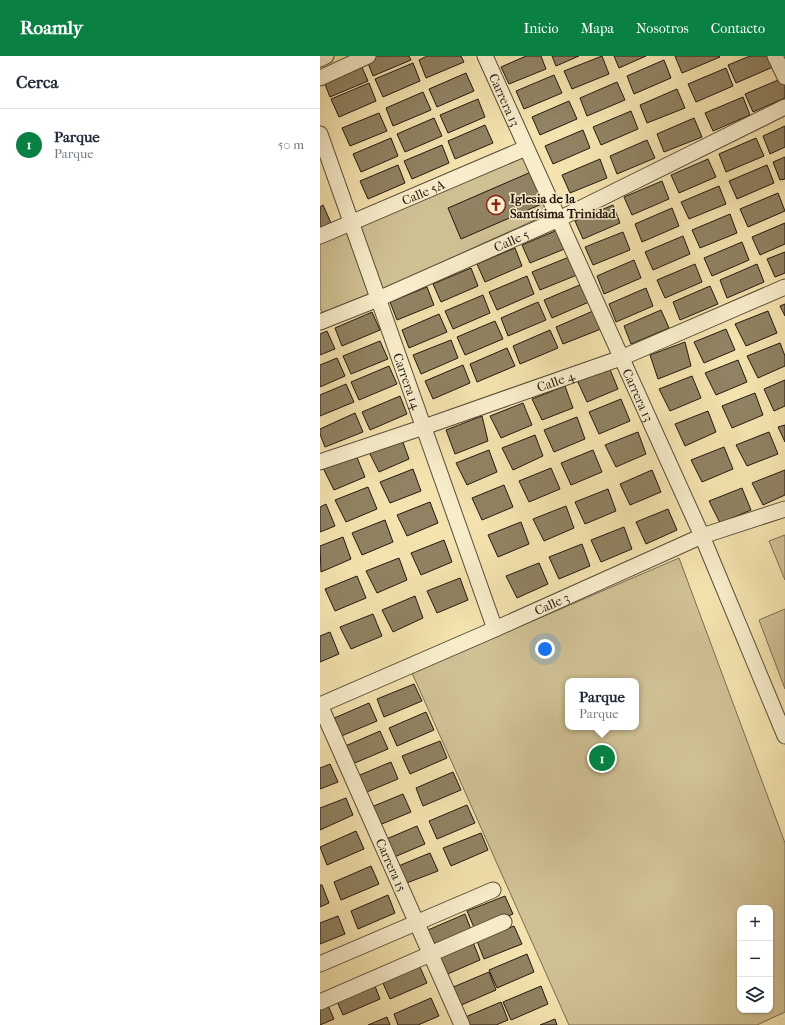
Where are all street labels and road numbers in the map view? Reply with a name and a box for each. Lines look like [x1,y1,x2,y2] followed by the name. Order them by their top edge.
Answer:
[486,71,523,129] street label: Carrera 13
[399,176,447,208] street label: Calle 5A
[491,226,531,254] street label: Calle 5
[390,351,424,412] street label: Carrera 14
[620,366,657,424] street label: Carrera 13
[535,367,577,394] street label: Calle 4
[532,589,571,618] street label: Calle 3
[373,836,410,894] street label: Carrera 15

